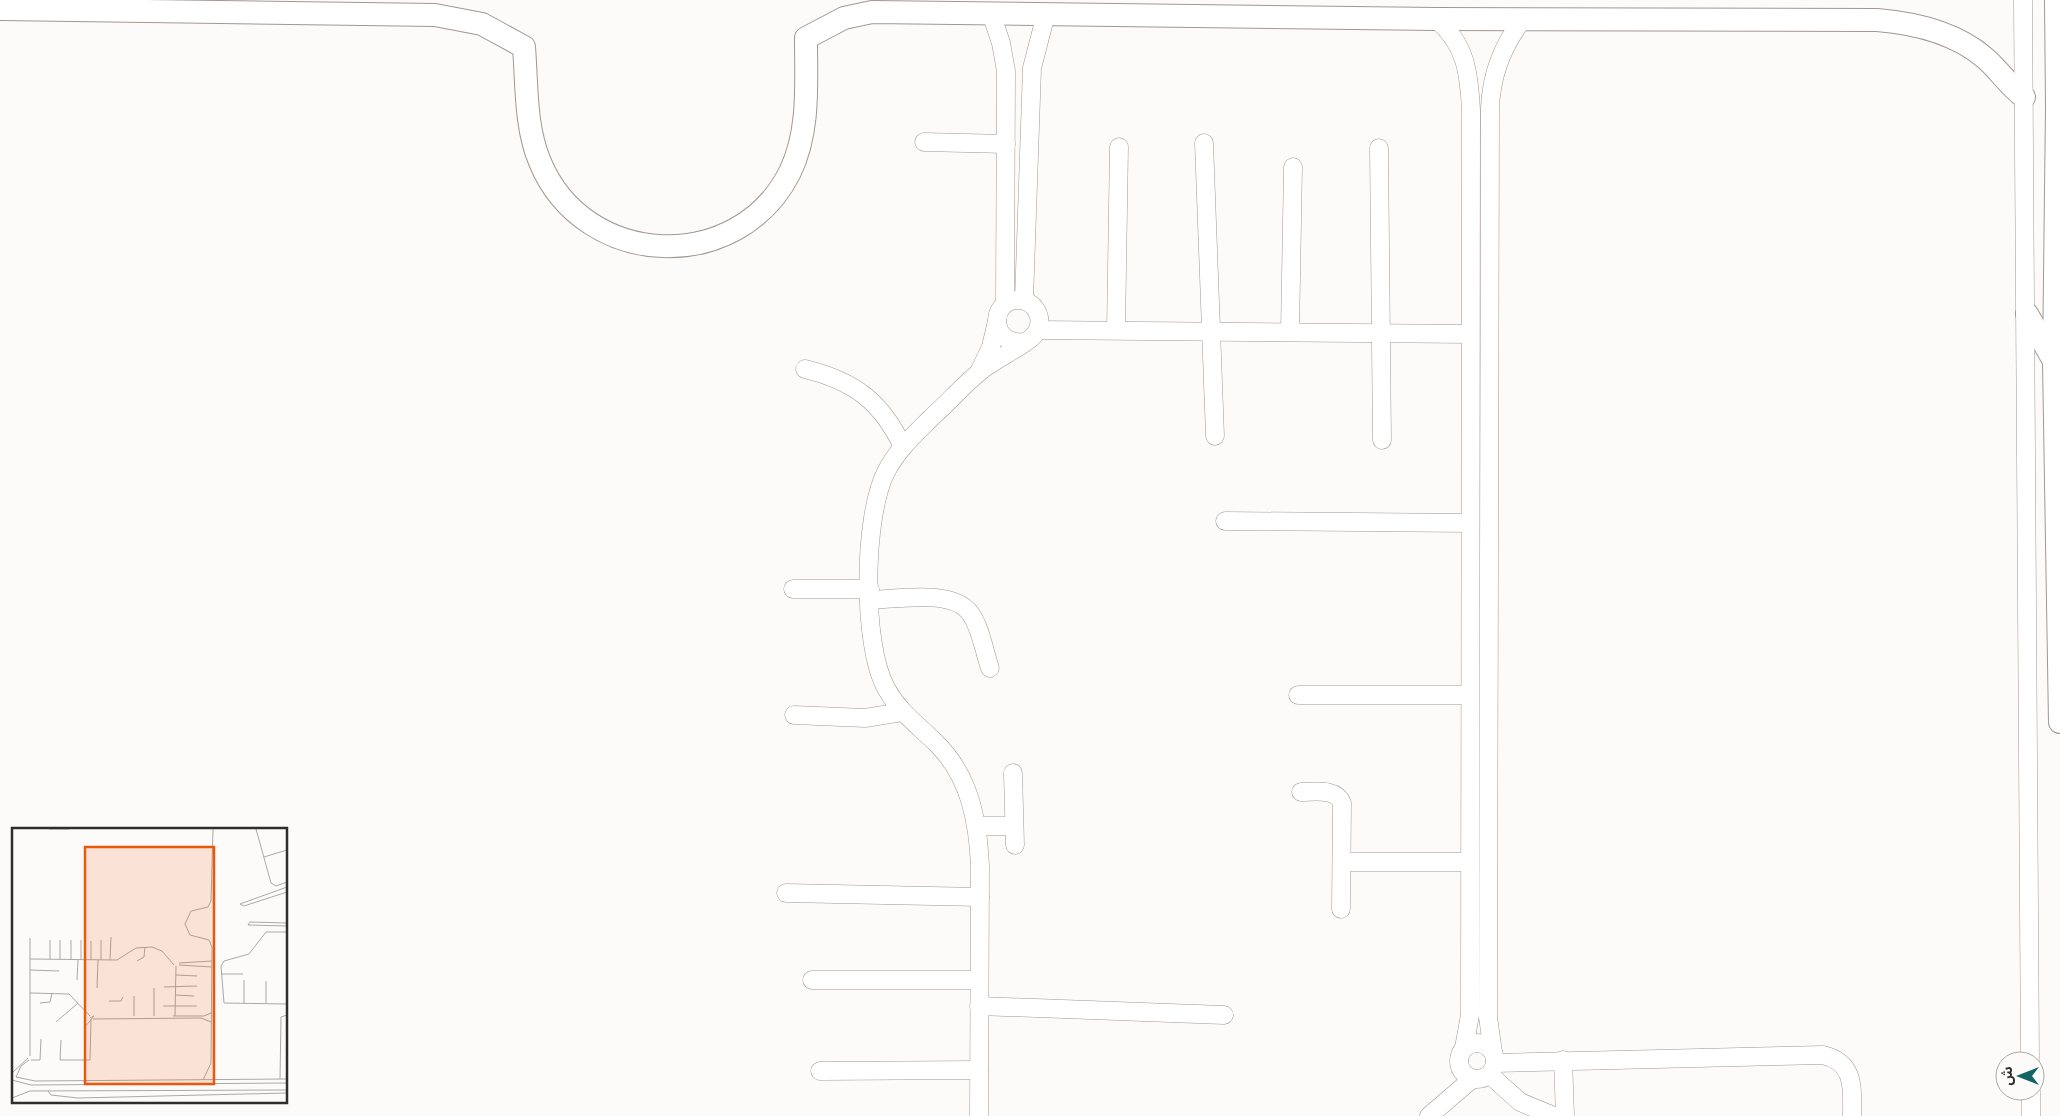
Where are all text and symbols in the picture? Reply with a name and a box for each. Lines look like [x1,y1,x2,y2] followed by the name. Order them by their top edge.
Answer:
[12,828,288,1104] inset map
[1995,1051,2045,1101] north arrow
[1998,1066,2016,1086] text: ش

